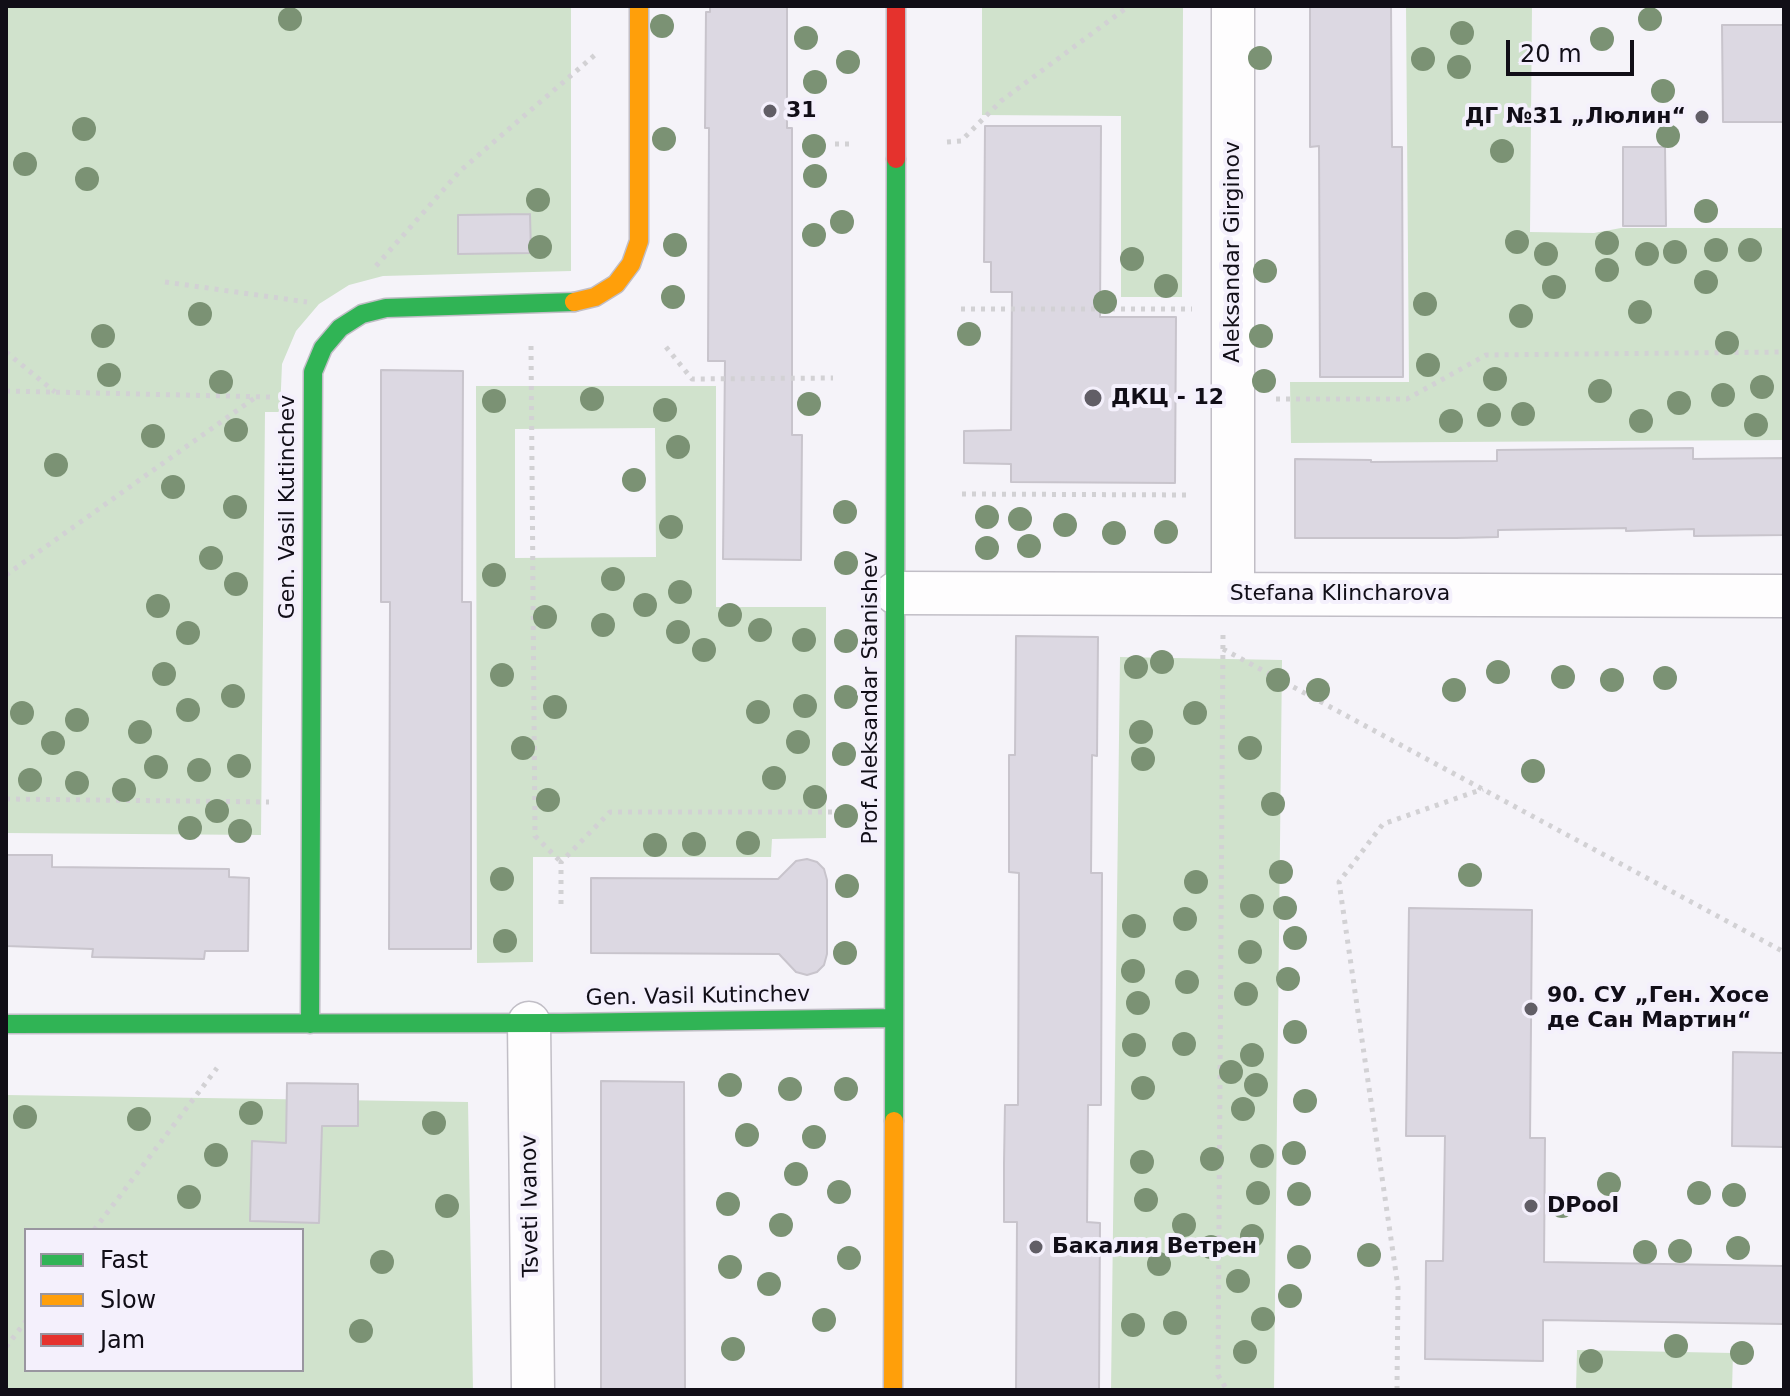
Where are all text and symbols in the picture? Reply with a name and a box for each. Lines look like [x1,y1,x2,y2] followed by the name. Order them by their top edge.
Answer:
[1510,24,1638,74] scale bar
[1520,40,1582,68] text: 20 m
[786,98,817,124] place label: 31
[761,102,779,120] marker: 31
[1465,104,1686,130] place label: ДГ №31 „Люлин“
[1693,108,1711,126] marker: ДГ №31 „Люлин“
[1220,141,1246,363] street label: Aleksandar Girginov
[1111,385,1224,411] place label: ДКЦ - 12
[1082,387,1104,409] marker: ДКЦ - 12
[275,395,301,619] street label: Gen. Vasil Kutinchev
[858,552,884,844] street label: Prof. Aleksandar Stanishev
[1230,581,1450,607] street label: Stefana Klincharova
[586,982,810,1012] street label: Gen. Vasil Kutinchev
[1547,983,1769,1034] place label: 90. СУ „Ген. Хосе де Сан Мартин“
[1522,1000,1540,1018] marker: 90. СУ „Ген. Хосе де Сан Мартин“
[517,1134,545,1278] street label: Tsveti Ivanov
[1547,1193,1619,1219] place label: DPool
[1522,1197,1540,1215] marker: DPool
[24,1228,304,1372] legend
[1052,1234,1257,1260] place label: Бакалия Ветрен
[1027,1238,1045,1256] marker: Бакалия Ветрен
[100,1246,148,1274] text: Fast
[100,1286,156,1314] text: Slow
[100,1326,145,1354] text: Jam

